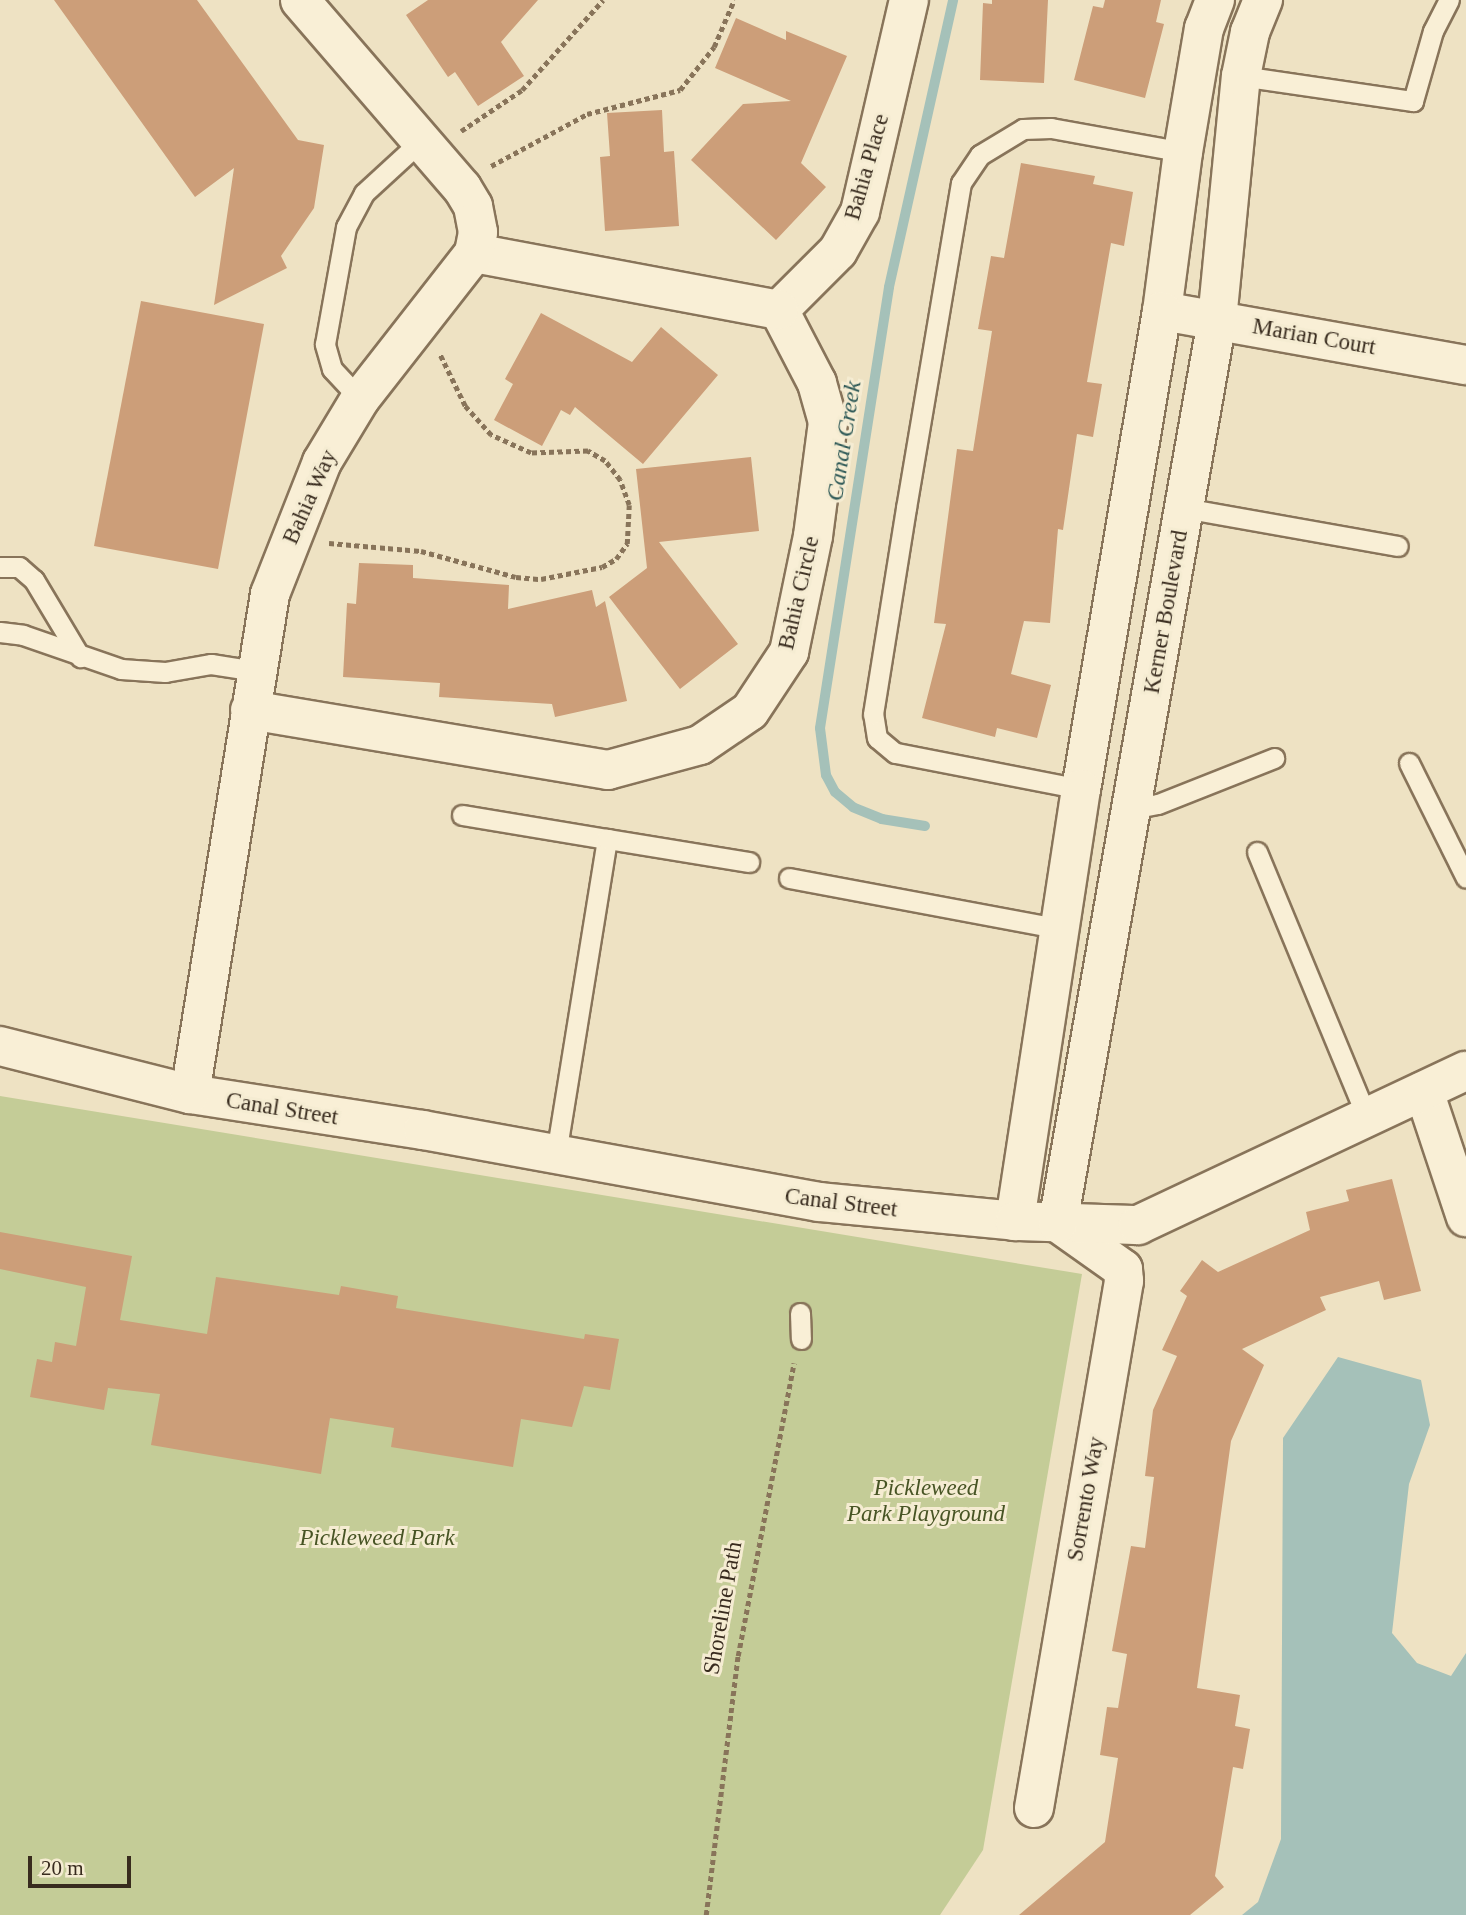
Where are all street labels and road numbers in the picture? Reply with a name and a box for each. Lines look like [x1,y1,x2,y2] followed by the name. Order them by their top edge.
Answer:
[839,111,895,223] street label: Bahia Place
[1250,313,1378,361] street label: Marian Court
[277,445,343,549] street label: Bahia Way
[1138,528,1194,696] street label: Kerner Boulevard
[773,534,825,652] street label: Bahia Circle
[224,1087,340,1131] street label: Canal Street
[783,1182,899,1224] street label: Canal Street
[1061,1434,1111,1564] street label: Sorrento Way
[698,1539,748,1677] street label: Shoreline Path

